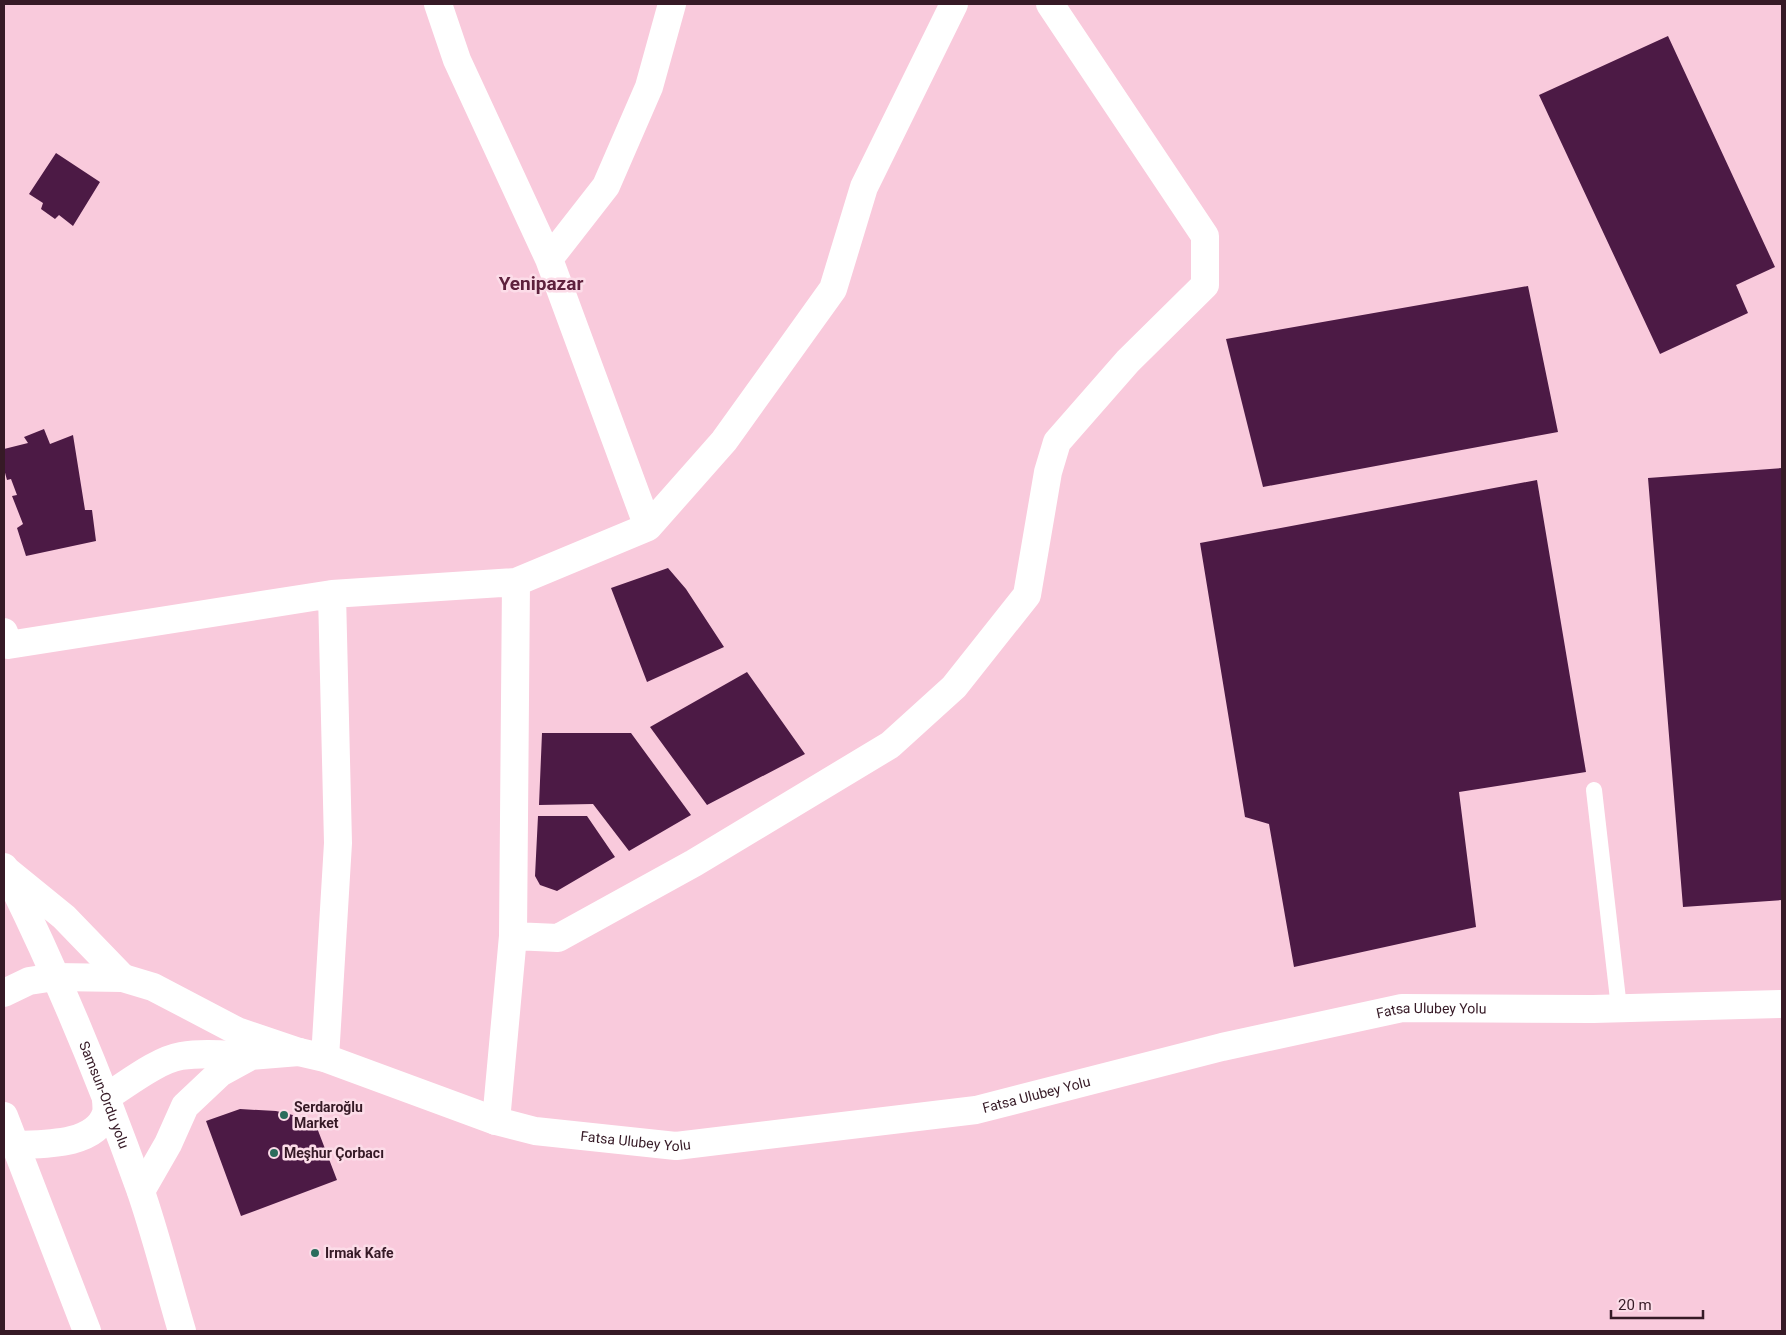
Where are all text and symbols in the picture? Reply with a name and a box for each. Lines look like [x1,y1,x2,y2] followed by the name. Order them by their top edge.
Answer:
[499,272,583,295] district label: Yenipazar
[1375,1000,1487,1021] street label: Fatsa Ulubey Yolu
[76,1039,132,1151] street label: Samsun-Ordu yolu
[981,1073,1092,1116] street label: Fatsa Ulubey Yolu
[294,1099,363,1131] place label: Serdaroğlu Market
[278,1109,290,1121] marker: Serdaroğlu Market
[580,1128,692,1154] street label: Fatsa Ulubey Yolu
[284,1145,384,1161] place label: Meşhur Çorbacı
[268,1147,280,1159] marker: Meşhur Çorbacı
[325,1245,394,1261] place label: Irmak Kafe
[309,1247,321,1259] marker: Irmak Kafe
[1611,1288,1704,1320] scale bar
[1618,1296,1652,1314] text: 20 m

